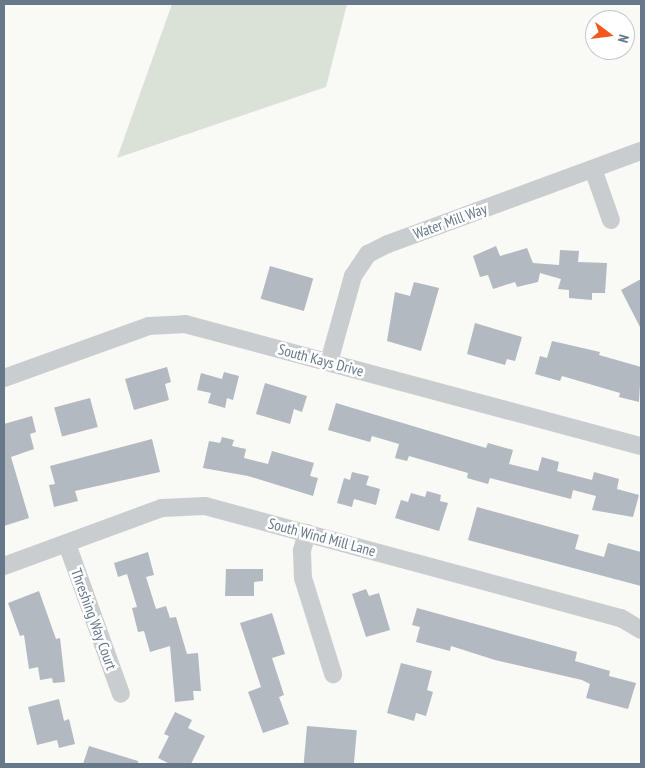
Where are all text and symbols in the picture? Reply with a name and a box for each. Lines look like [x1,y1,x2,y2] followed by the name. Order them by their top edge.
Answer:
[585,10,635,60] north arrow
[614,33,633,45] text: N
[411,199,489,243] street label: Water Mill Way
[276,340,366,380] street label: South Kays Drive
[266,514,378,560] street label: South Wind Mill Lane
[67,566,121,672] street label: Threshing Way Court

